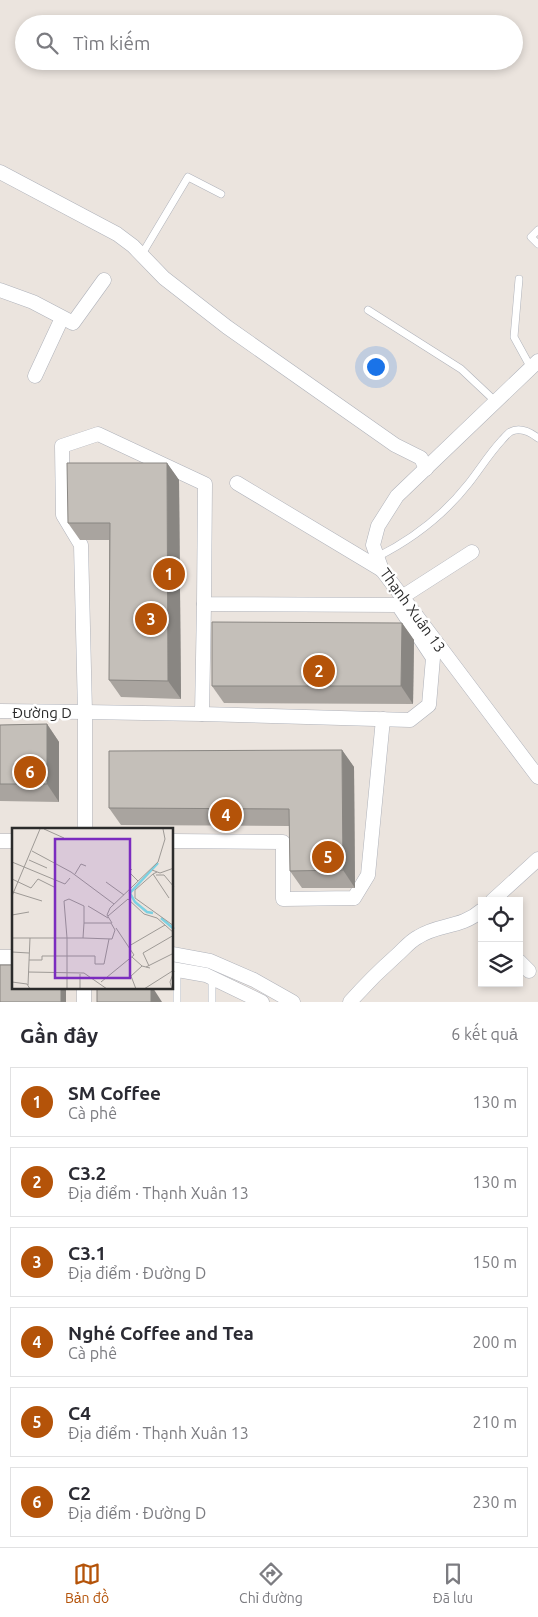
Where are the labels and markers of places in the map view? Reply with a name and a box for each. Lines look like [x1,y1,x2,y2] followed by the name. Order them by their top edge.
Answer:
[153,555,185,593] pin: 1
[135,600,167,638] pin: 3
[303,652,335,690] pin: 2
[14,753,46,791] pin: 6
[210,796,242,834] pin: 4
[312,838,344,876] pin: 5

